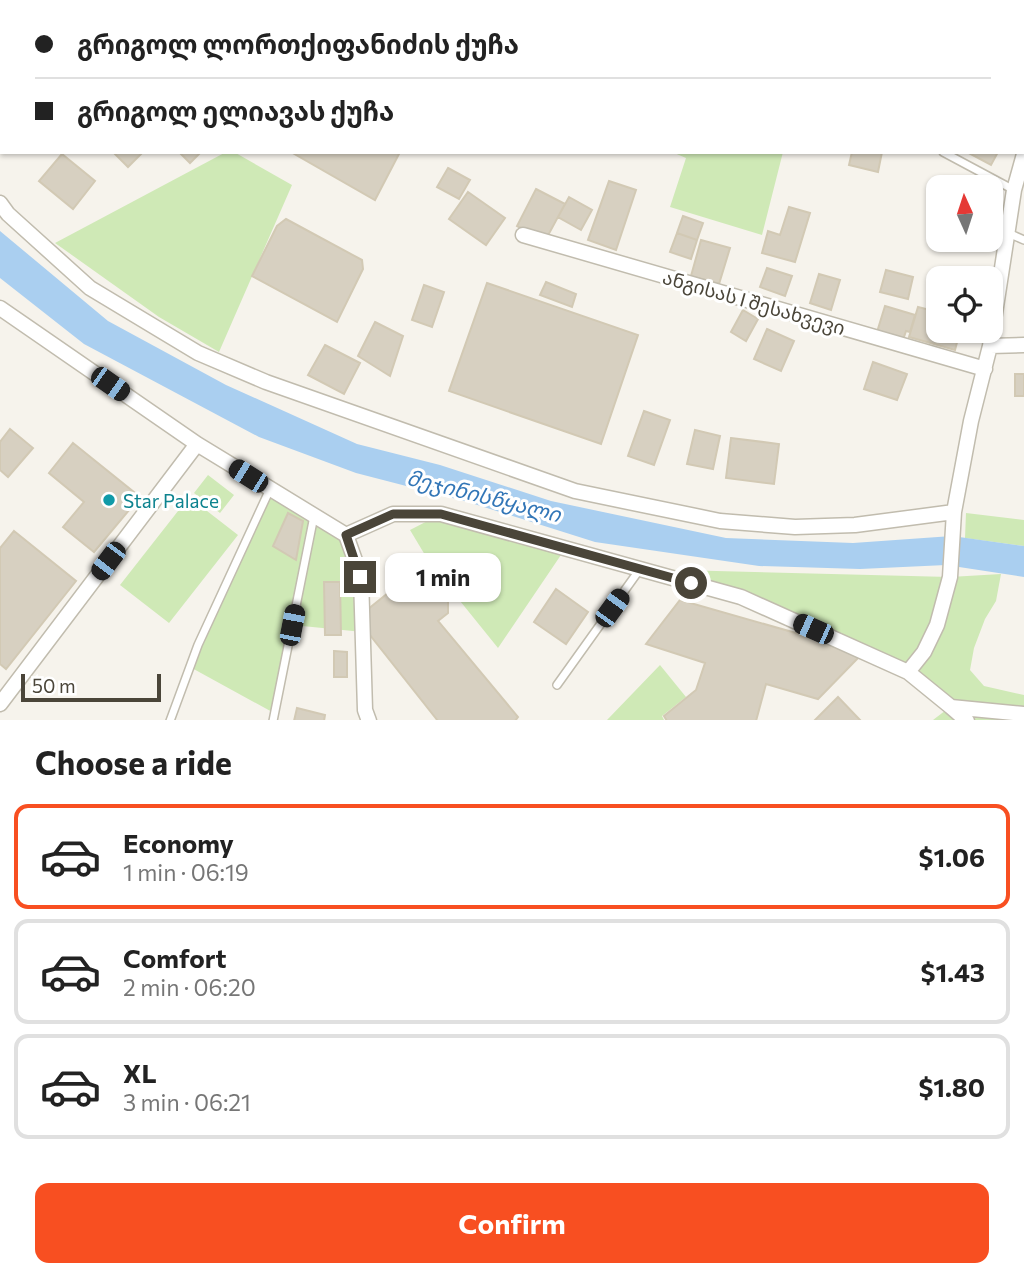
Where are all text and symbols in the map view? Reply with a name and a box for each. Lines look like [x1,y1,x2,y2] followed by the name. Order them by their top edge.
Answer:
[77,28,519,59] text: გრიგოლ ლორთქიფანიძის ქუჩა
[77,95,394,126] text: გრიგოლ ელიავას ქუჩა
[926,175,1003,252] north arrow
[926,175,1003,343] map controls
[660,265,848,340] street label: ანგისას I შესახვევი
[926,266,1003,343] button: locate
[87,363,134,405] car
[225,456,272,496] car
[404,464,564,528] water label: მეჯინისწყალი
[123,489,219,512] place label: Star Palace
[101,492,117,508] marker: Star Palace
[87,538,130,584] car
[384,552,500,602] callout: 1 min
[344,561,376,593] route end
[416,563,470,591] text: 1 min
[675,567,707,599] route start
[592,585,633,631] car
[278,602,307,648] car
[790,611,837,647] car
[21,671,161,703] scale bar
[32,674,76,697] text: 50 m
[35,742,232,782] text: Choose a ride
[39,825,102,888] icon: car
[123,827,234,858] text: Economy
[918,841,985,872] text: $1.06
[123,858,249,886] text: 1 min · 06:19
[39,940,102,1003] icon: car
[123,942,226,973] text: Comfort
[921,956,985,987] text: $1.43
[123,973,256,1001] text: 2 min · 06:20
[39,1055,102,1118] icon: car
[123,1057,157,1088] text: XL
[918,1071,985,1102] text: $1.80
[123,1088,251,1116] text: 3 min · 06:21
[35,1183,989,1263] button: Confirm

